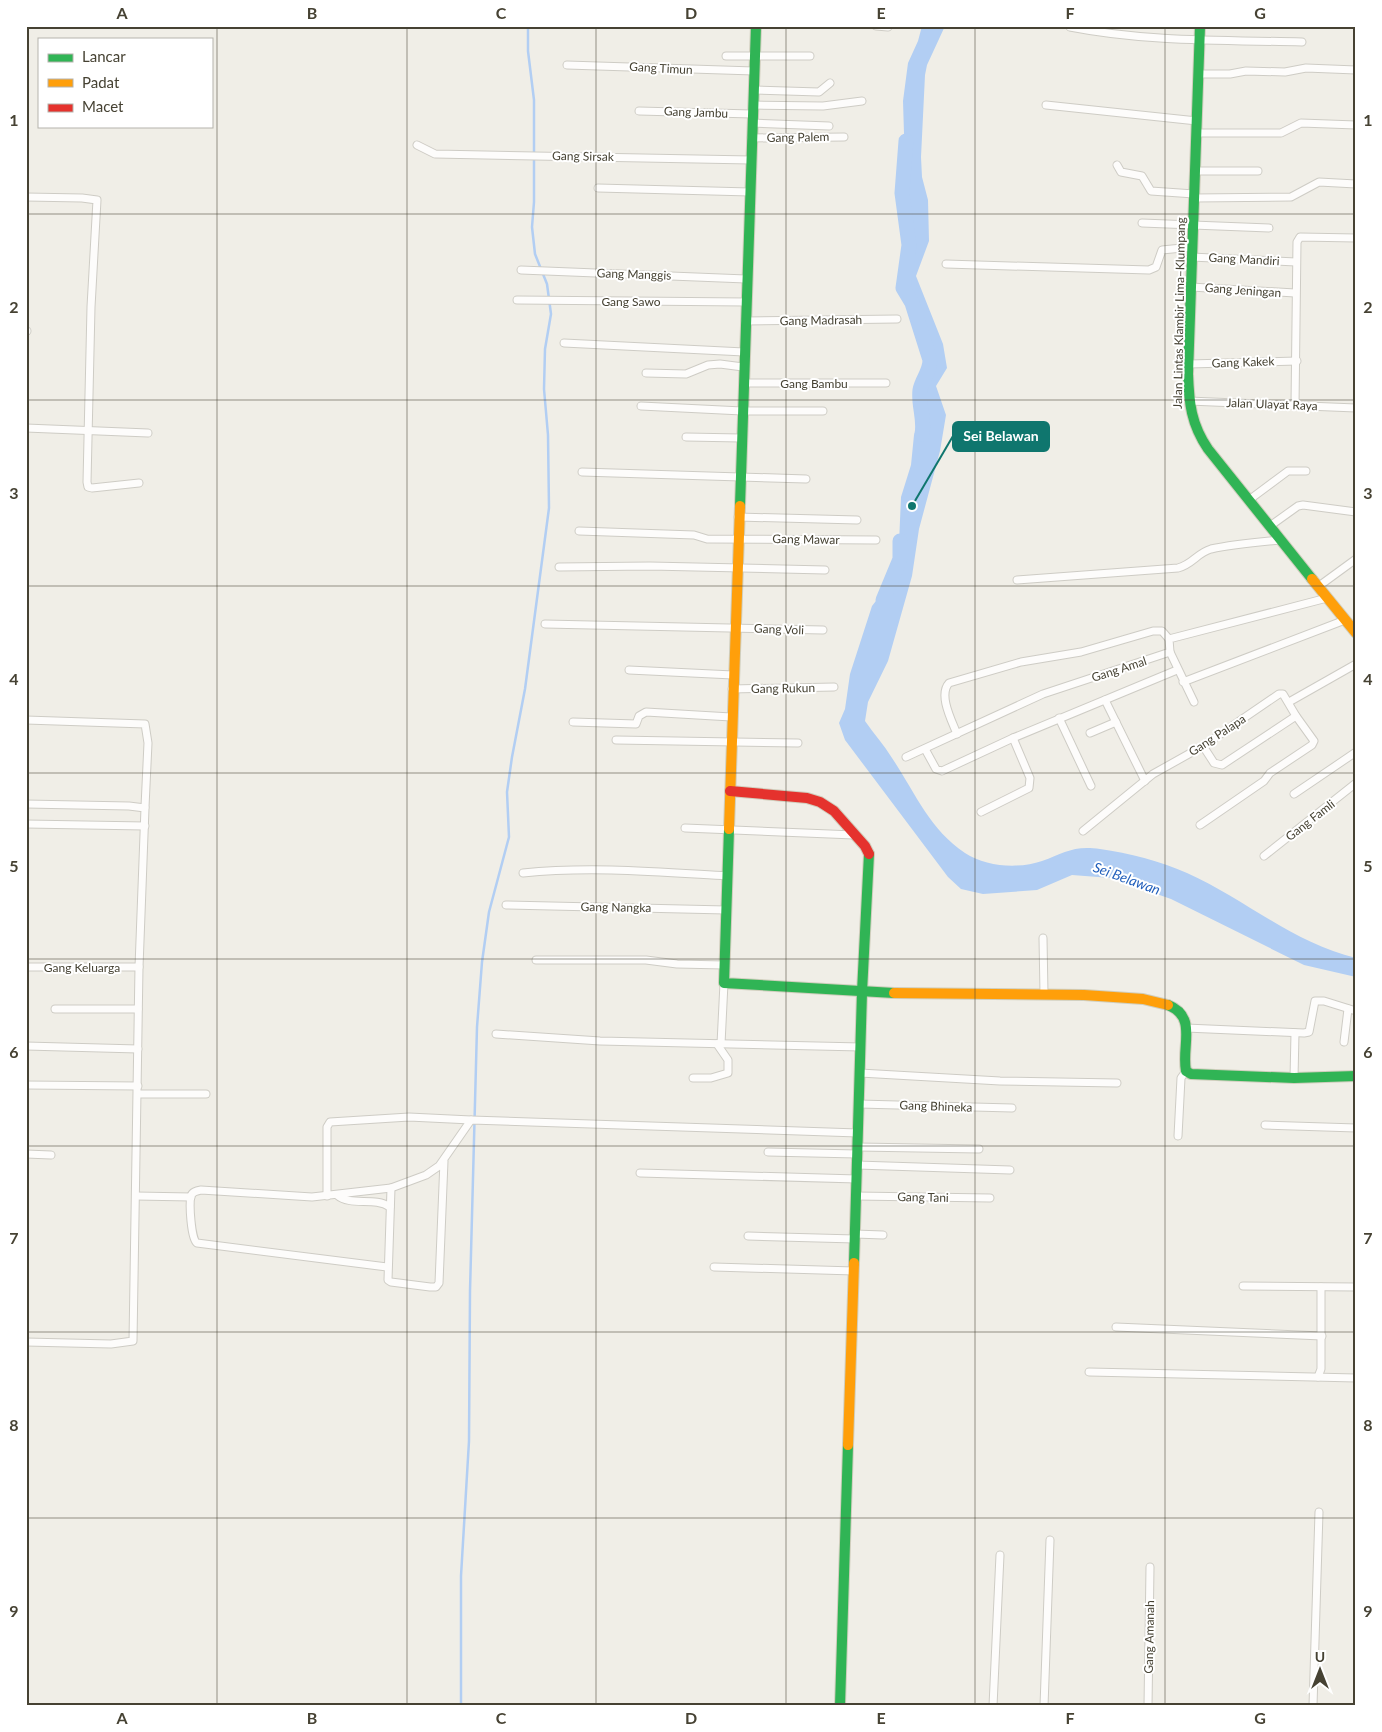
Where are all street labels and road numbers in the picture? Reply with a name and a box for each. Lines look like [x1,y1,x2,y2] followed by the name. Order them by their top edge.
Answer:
[629,59,693,77] street label: Gang Timun
[664,103,728,121] street label: Gang Jambu
[767,129,830,145] street label: Gang Palem
[552,148,615,164] street label: Gang Sirsak
[1170,217,1188,409] street label: Jalan Lintas Klambir Lima–Klumpang
[1208,250,1280,268] street label: Gang Mandiri
[596,265,672,283] street label: Gang Manggis
[1204,280,1282,300] street label: Gang Jeningan
[601,294,661,309] street label: Gang Sawo
[780,312,862,328] street label: Gang Madrasah
[1211,353,1276,371] street label: Gang Kakek
[780,376,848,391] street label: Gang Bambu
[1226,395,1318,413] street label: Jalan Ulayat Raya
[772,531,840,547] street label: Gang Mawar
[754,621,804,637] street label: Gang Voli
[1090,653,1148,685] street label: Gang Amal
[751,680,815,696] street label: Gang Rukun
[1186,711,1248,759] street label: Gang Palapa
[1282,796,1338,844] street label: Gang Famli
[581,899,651,915] street label: Gang Nangka
[44,960,120,975] street label: Gang Keluarga
[899,1097,973,1115] street label: Gang Bhineka
[897,1189,949,1205] street label: Gang Tani
[1141,1600,1157,1674] street label: Gang Amanah

